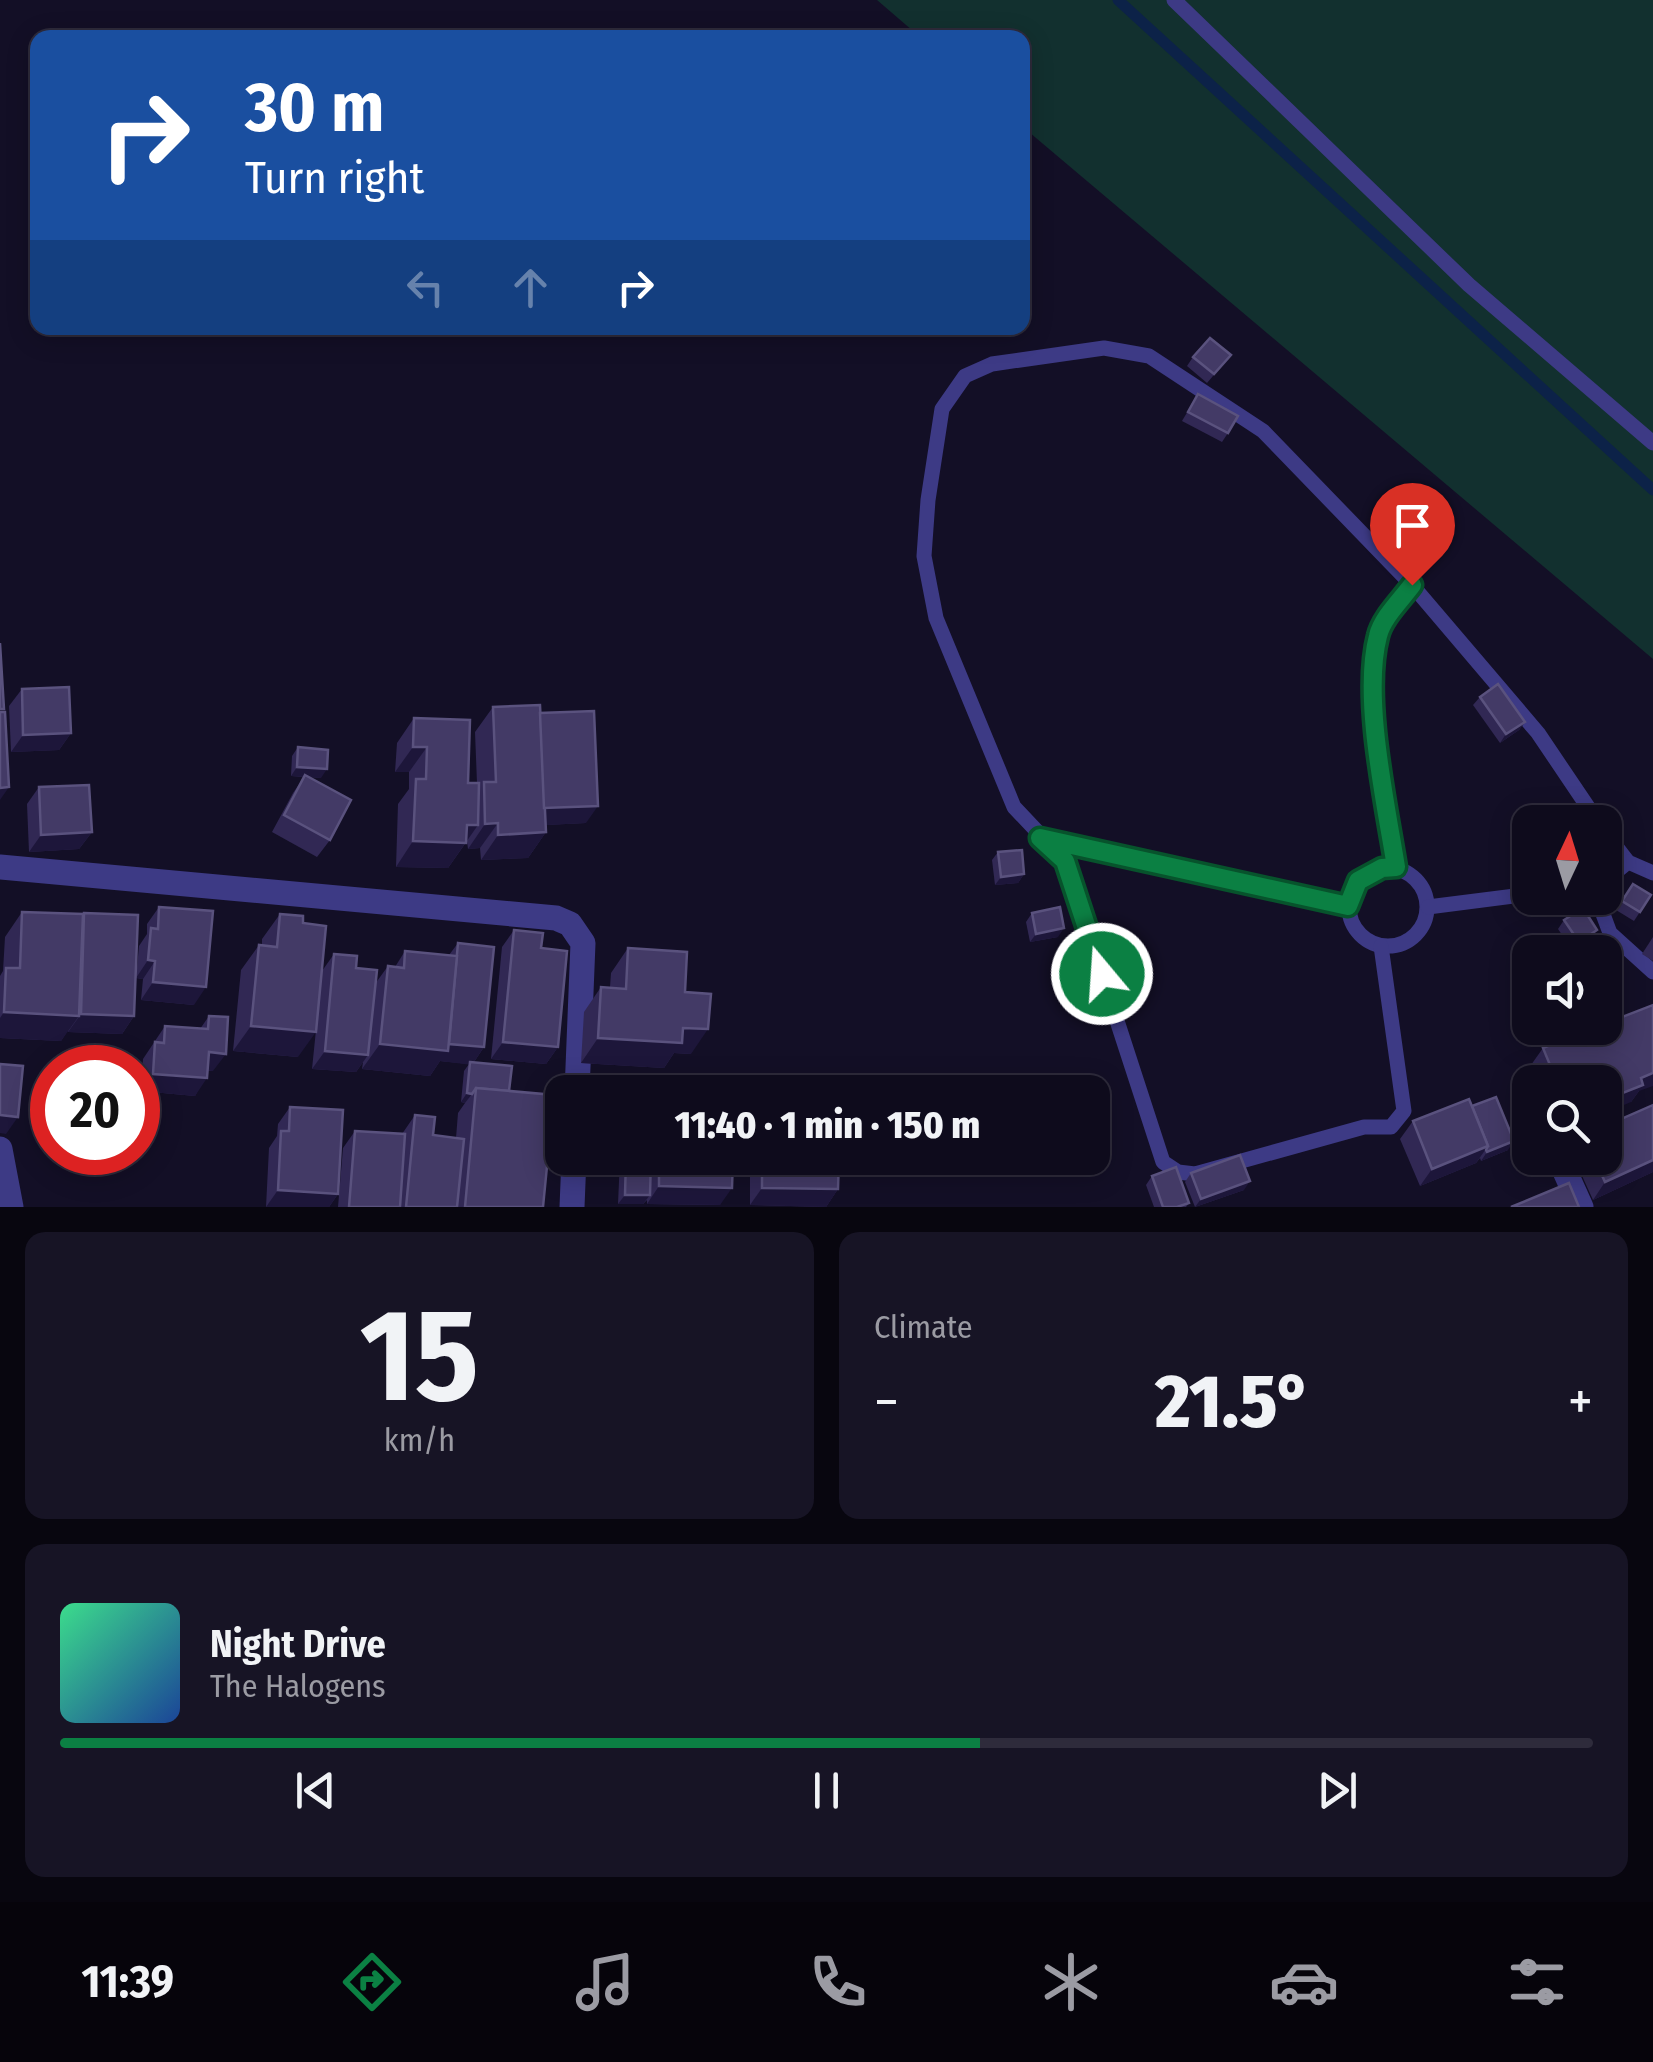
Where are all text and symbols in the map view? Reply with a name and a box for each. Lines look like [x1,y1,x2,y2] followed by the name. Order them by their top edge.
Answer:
[245,66,384,150] text: 30 m
[80,70,210,200] icon: right
[245,151,424,205] text: Turn right
[398,260,453,315] icon: left
[503,260,558,315] icon: ahead
[608,260,663,315] icon: right
[1370,483,1455,586] pin
[1385,498,1440,553] icon: arrive
[1512,805,1622,915] north arrow
[1512,805,1622,1175] map controls
[1050,922,1154,1026] position arrow
[1512,935,1622,1045] button: sound
[30,1045,160,1175] speed limit sign: 20
[1512,1065,1622,1175] button: search
[675,1102,980,1148] text: 11:40 · 1 min · 150 m
[360,1278,479,1434] text: 15
[874,1308,973,1346] text: Climate
[1155,1357,1312,1447] text: 21.5°
[874,1369,899,1435] text: −
[1568,1369,1593,1435] text: +
[384,1421,455,1459] text: km/h
[210,1621,386,1667] text: Night Drive
[210,1667,386,1705] text: The Halogens
[288,1763,343,1818] icon: previous
[799,1763,854,1818] icon: pause
[1310,1763,1365,1818] icon: next
[337,1947,407,2017] icon: directions
[570,1947,640,2017] icon: music
[803,1947,873,2017] icon: phone
[1036,1947,1106,2017] icon: climate
[1269,1947,1339,2017] icon: car
[1502,1947,1572,2017] icon: filters
[81,1955,174,2009] text: 11:39

